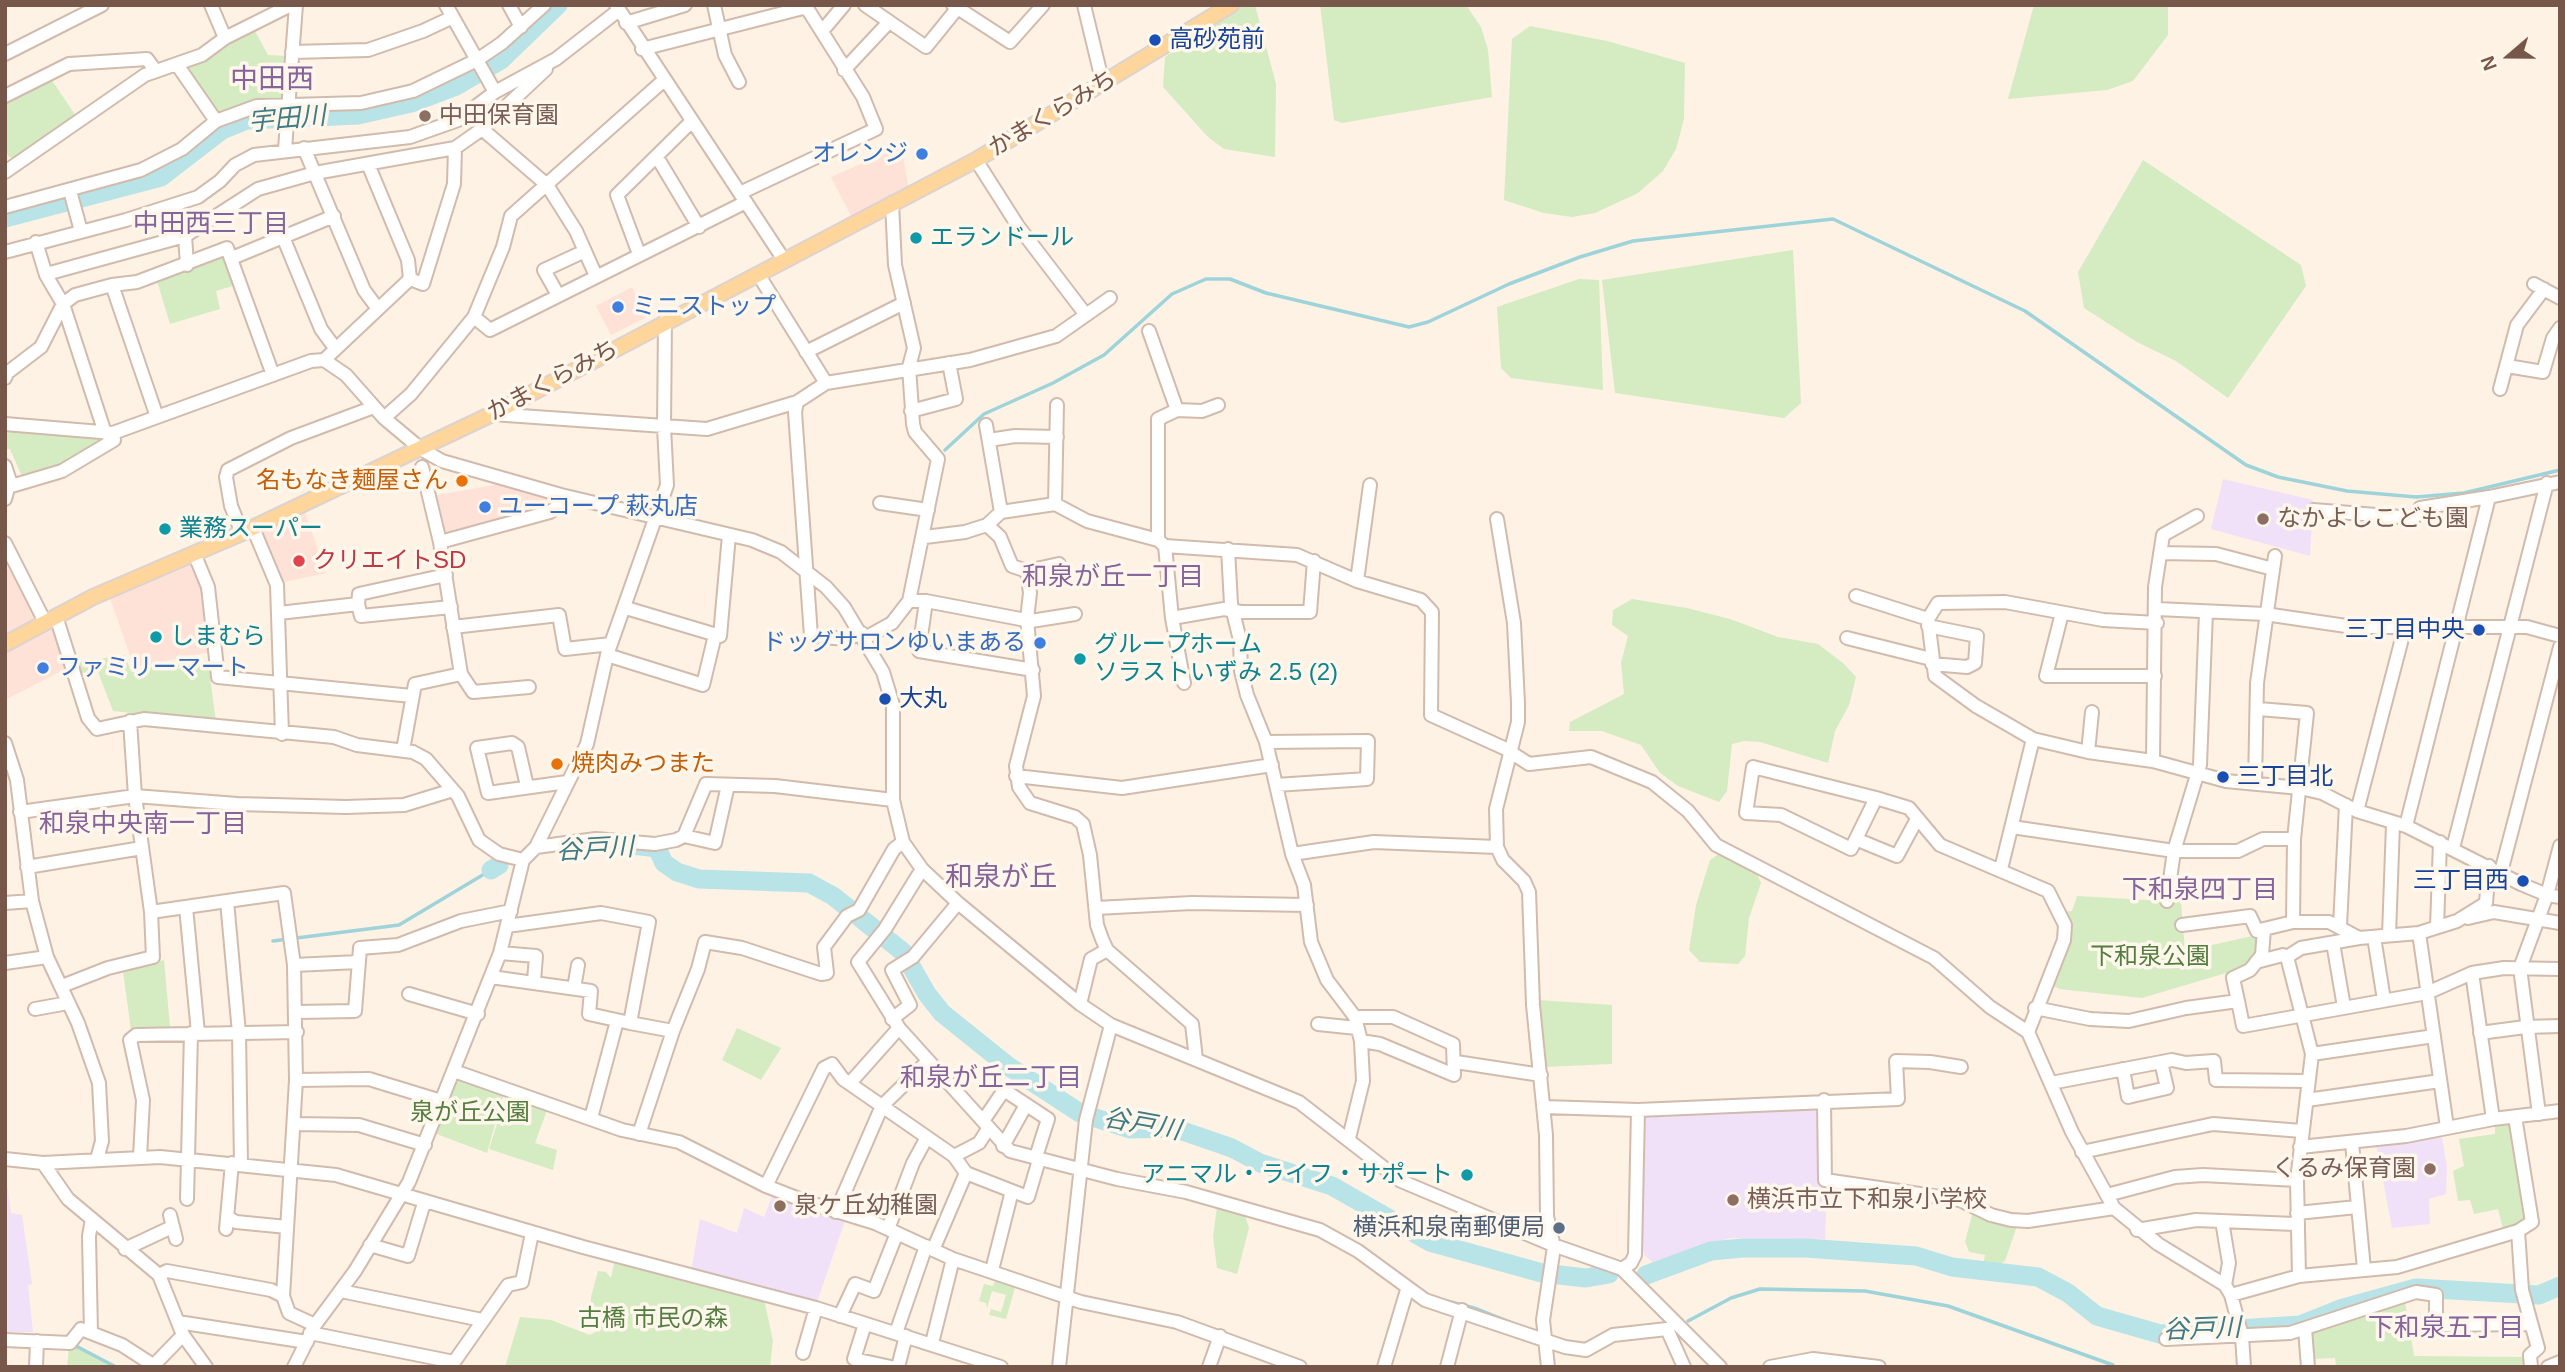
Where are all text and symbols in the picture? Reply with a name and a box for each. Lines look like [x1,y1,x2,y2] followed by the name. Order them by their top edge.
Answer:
[2474,21,2544,91] north arrow
[1169,26,1265,54] place label: 高砂苑前
[1147,32,1163,48] marker: 高砂苑前
[2477,53,2501,73] text: N
[230,63,314,97] district label: 中田西
[984,65,1122,163] street label: かまくらみち
[247,101,327,139] water label: 宇田川
[439,102,559,130] place label: 中田保育園
[417,108,433,124] marker: 中田保育園
[812,140,908,168] place label: オレンジ
[914,146,930,162] marker: オレンジ
[133,209,289,241] district label: 中田西三丁目
[930,224,1074,252] place label: エランドール
[908,230,924,246] marker: エランドール
[632,293,776,321] place label: ミニストップ
[610,299,626,315] marker: ミニストップ
[483,334,623,428] street label: かまくらみち
[256,467,448,495] place label: 名もなき麺屋さん
[454,473,470,489] marker: 名もなき麺屋さん
[499,493,698,521] place label: ユーコープ 萩丸店
[477,499,493,515] marker: ユーコープ 萩丸店
[2277,505,2469,533] place label: なかよしこども園
[2255,511,2271,527] marker: なかよしこども園
[179,515,323,543] place label: 業務スーパー
[157,521,173,537] marker: 業務スーパー
[313,547,466,575] place label: クリエイトSD
[291,553,307,569] marker: クリエイトSD
[1022,562,1204,594] district label: 和泉が丘一丁目
[2345,616,2465,644] place label: 三丁目中央
[2471,622,2487,638] marker: 三丁目中央
[170,623,266,651] place label: しまむら
[148,629,164,645] marker: しまむら
[762,629,1026,657] place label: ドッグサロンゆいまある
[1094,631,1338,687] place label: グループホーム ソラストいずみ 2.5 (2)
[1032,635,1048,651] marker: ドッグサロンゆいまある
[1072,651,1088,667] marker: グループホーム ソラストいずみ 2.5 (2)
[57,654,249,682] place label: ファミリーマート
[35,660,51,676] marker: ファミリーマート
[899,685,947,713] place label: 大丸
[877,691,893,707] marker: 大丸
[571,750,715,778] place label: 焼肉みつまた
[549,756,565,772] marker: 焼肉みつまた
[2237,763,2333,791] place label: 三丁目北
[2215,769,2231,785] marker: 三丁目北
[39,809,247,841] district label: 和泉中央南一丁目
[555,832,635,868] water label: 谷戸川
[945,861,1057,895] district label: 和泉が丘
[2413,867,2509,895] place label: 三丁目西
[2515,873,2531,889] marker: 三丁目西
[2122,875,2278,907] district label: 下和泉四丁目
[2090,943,2210,971] park label: 下和泉公園
[900,1063,1082,1095] district label: 和泉が丘二丁目
[410,1099,530,1127] park label: 泉が丘公園
[1101,1103,1183,1147] water label: 谷戸川
[2272,1155,2416,1183] place label: くるみ保育園
[1141,1161,1453,1189] place label: アニマル・ライフ・サポート
[2422,1161,2438,1177] marker: くるみ保育園
[1459,1167,1475,1183] marker: アニマル・ライフ・サポート
[1747,1186,1987,1214] place label: 横浜市立下和泉小学校
[794,1192,938,1220] place label: 泉ケ丘幼稚園
[1725,1192,1741,1208] marker: 横浜市立下和泉小学校
[772,1198,788,1214] marker: 泉ケ丘幼稚園
[1353,1214,1545,1242] place label: 横浜和泉南郵便局
[1551,1220,1567,1236] marker: 横浜和泉南郵便局
[578,1305,728,1333] park label: 古橋 市民の森
[2162,1313,2242,1347] water label: 谷戸川
[2368,1313,2524,1345] district label: 下和泉五丁目

